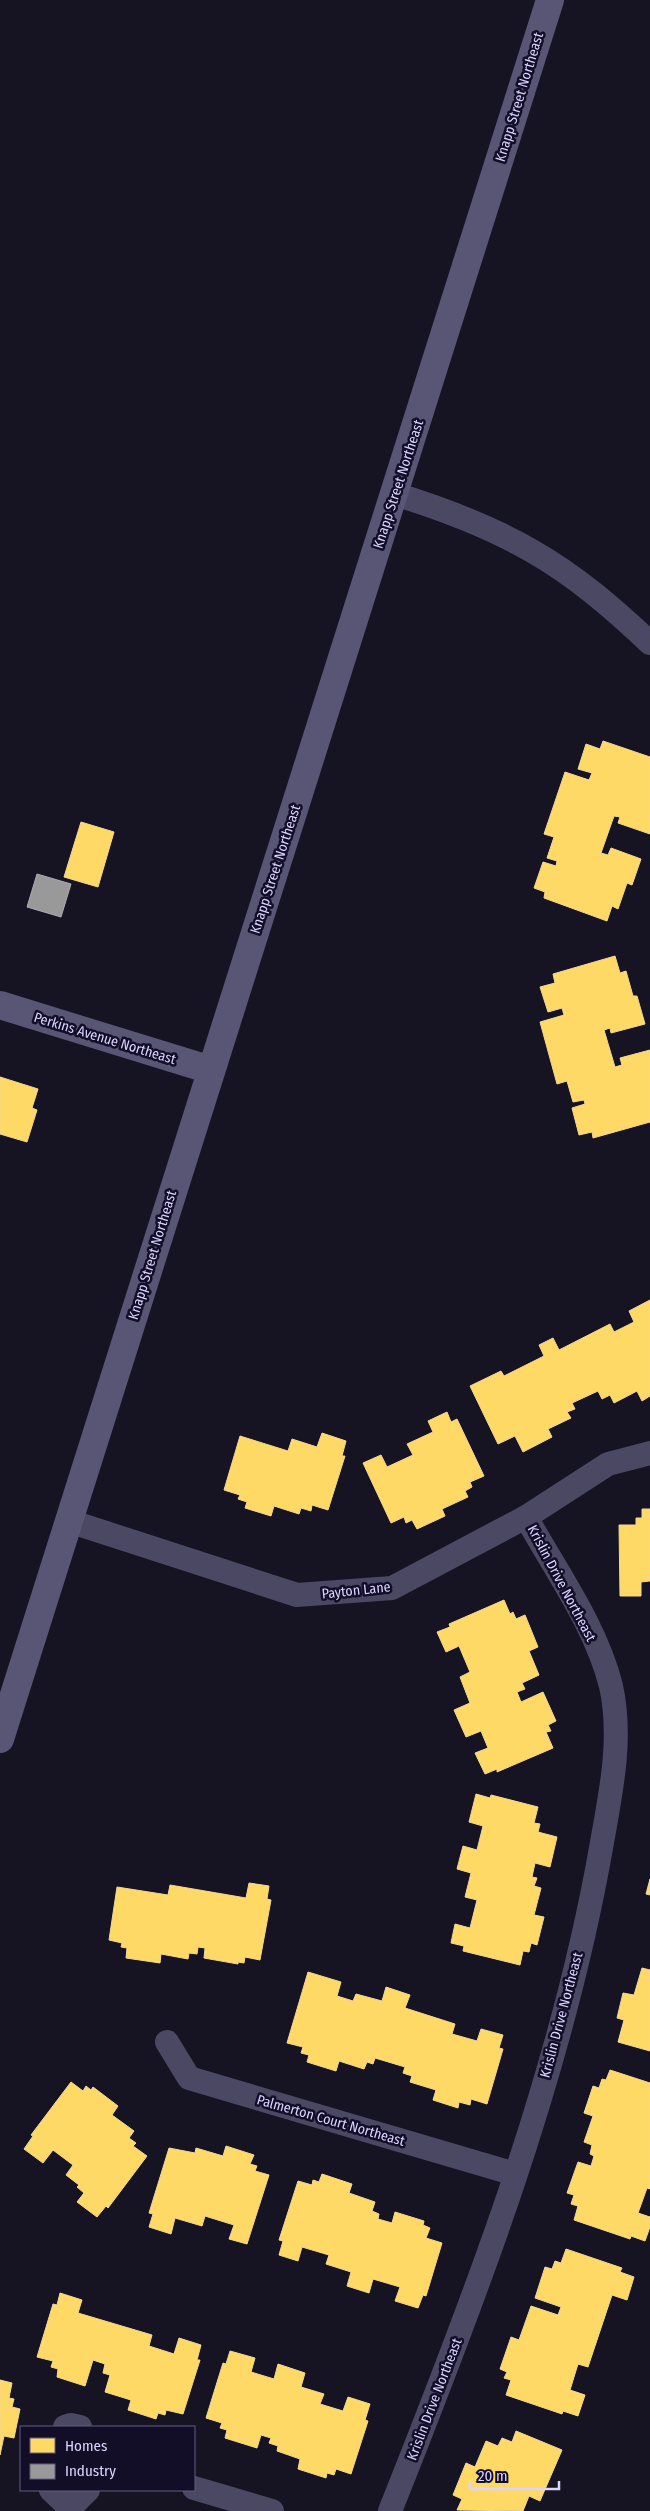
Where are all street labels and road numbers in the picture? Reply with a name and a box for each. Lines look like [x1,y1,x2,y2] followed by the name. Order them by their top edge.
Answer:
[492,30,547,164] street label: Knapp Street Northeast
[370,417,427,551] street label: Knapp Street Northeast
[247,802,304,936] street label: Knapp Street Northeast
[32,1009,178,1068] street label: Perkins Avenue Northeast
[125,1188,180,1322] street label: Knapp Street Northeast
[524,1522,600,1645] street label: Krislin Drive Northeast
[321,1578,391,1603] street label: Payton Lane
[537,1950,587,2080] street label: Krislin Drive Northeast
[255,2091,407,2150] street label: Palmerton Court Northeast
[403,2335,466,2463] street label: Krislin Drive Northeast

